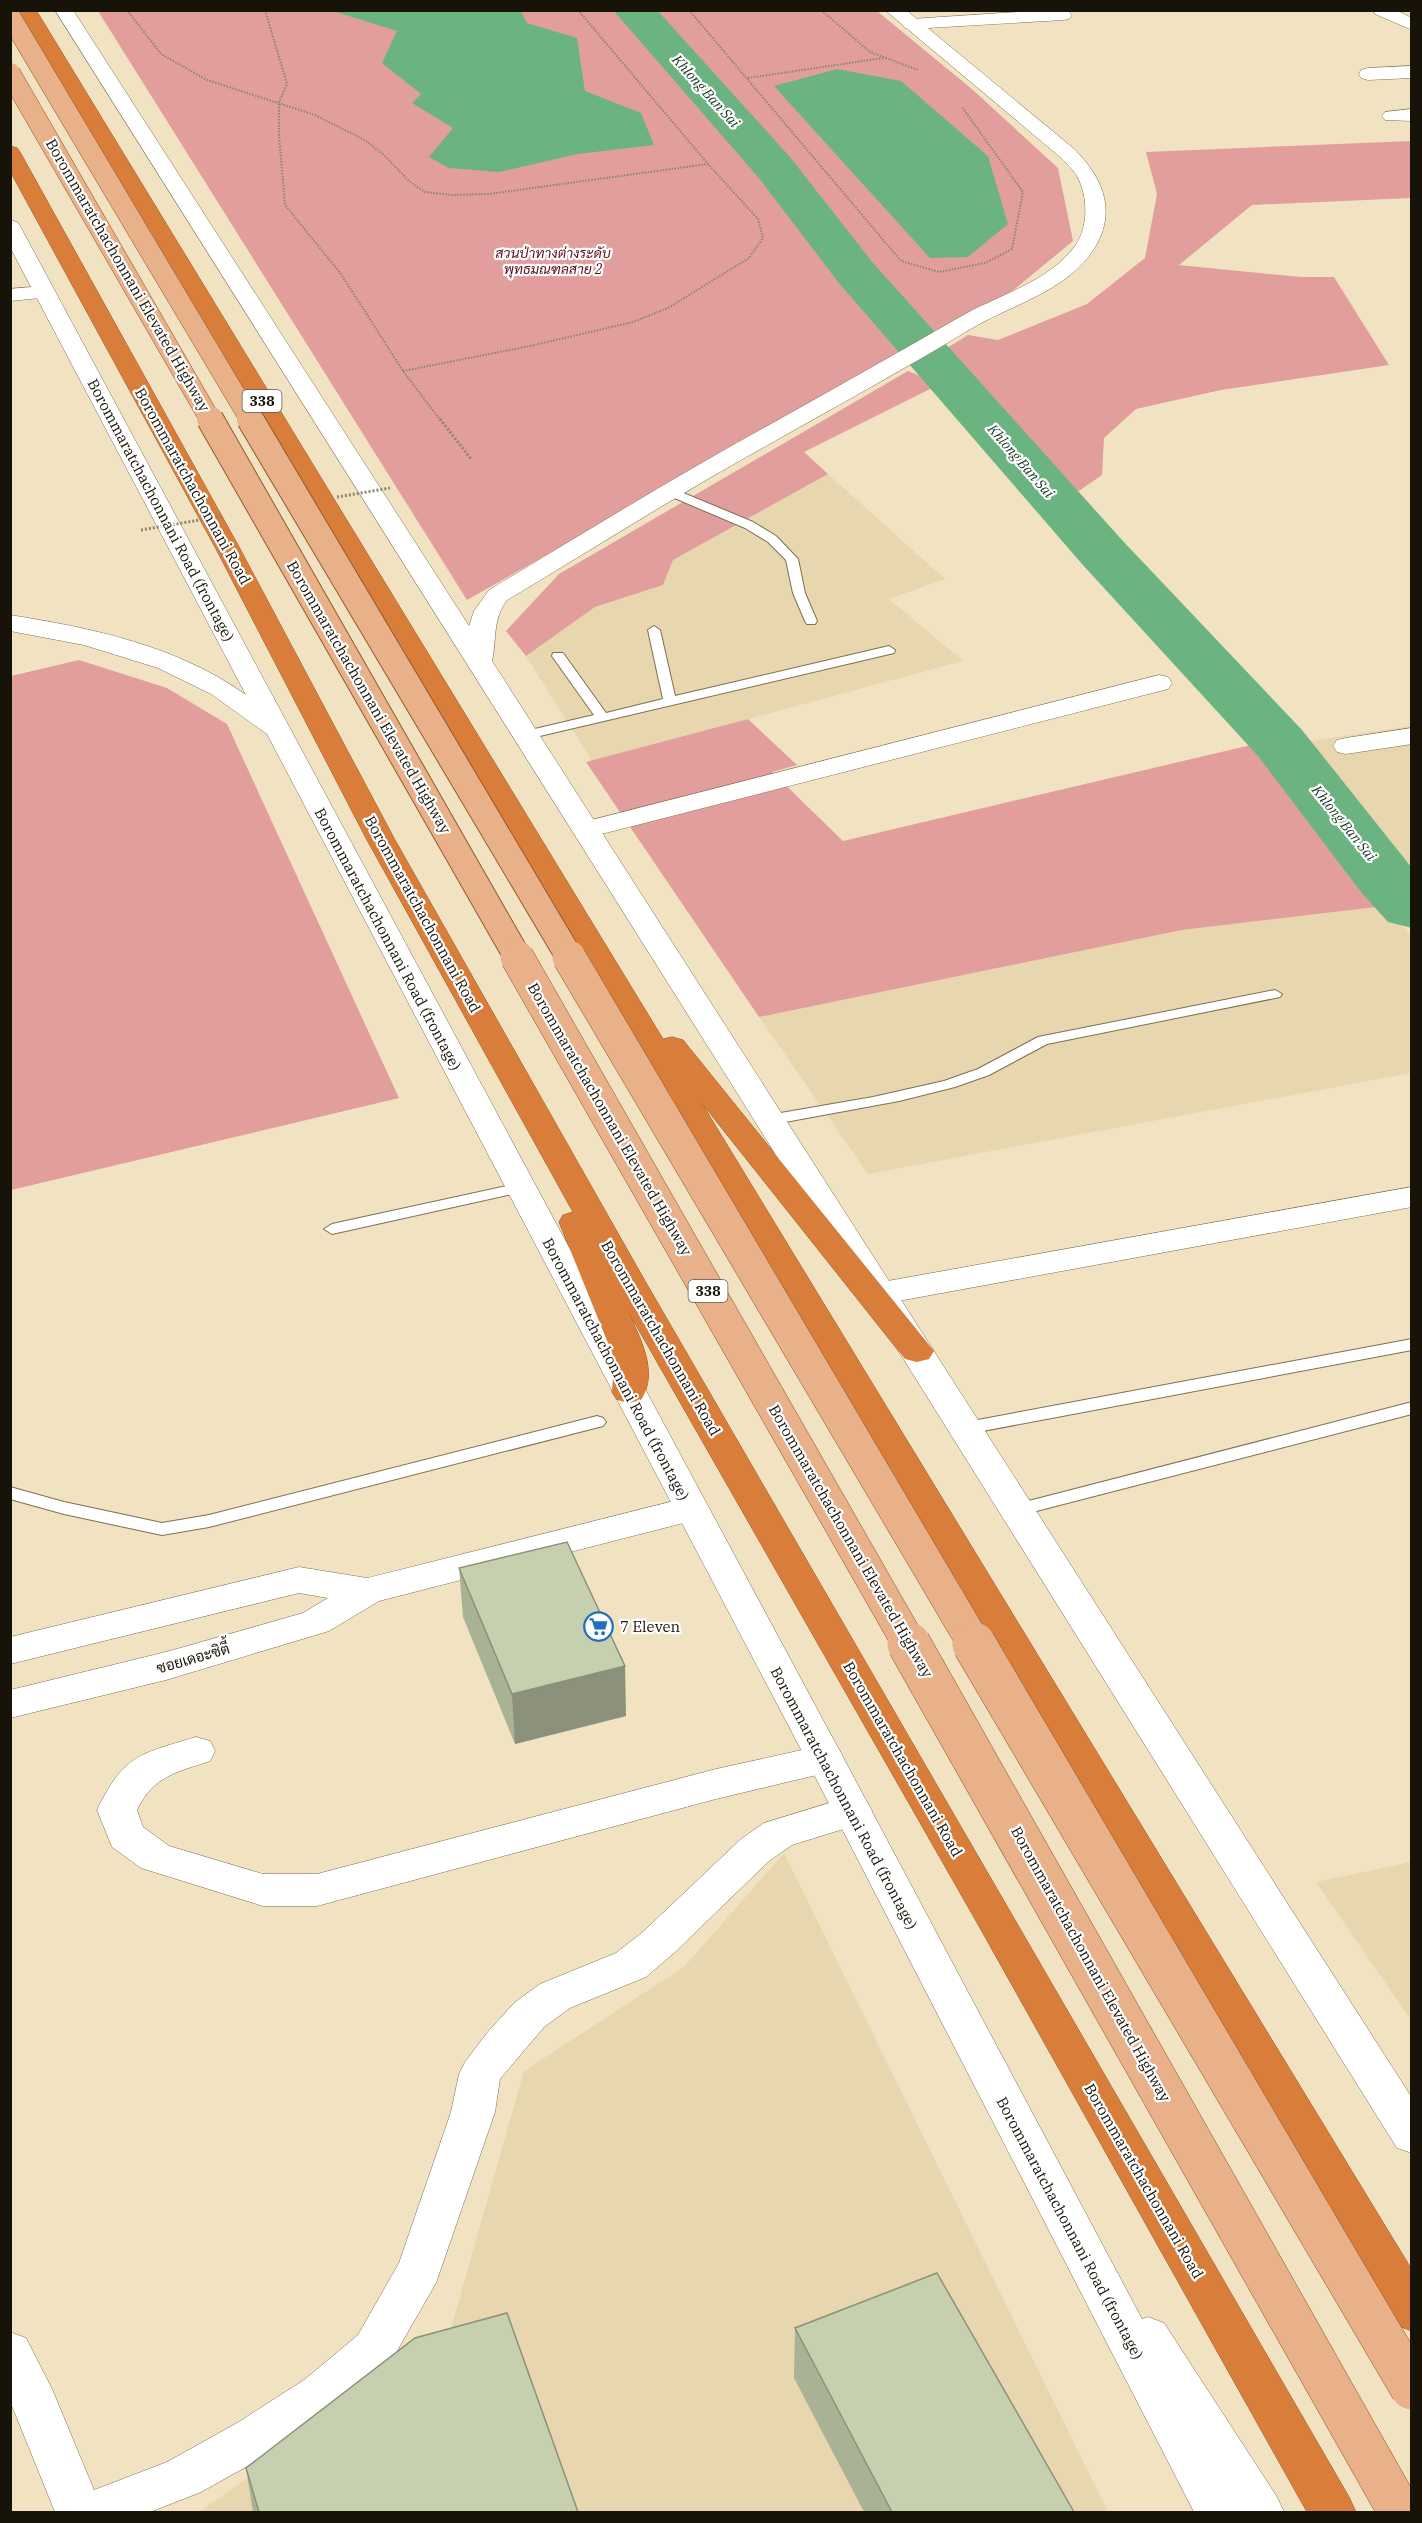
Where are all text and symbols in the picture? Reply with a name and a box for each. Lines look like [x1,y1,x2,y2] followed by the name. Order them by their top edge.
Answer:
[668,50,744,132] water label: Khlong Ban Sai
[42,135,214,415] street label: Borommaratchachonnani Elevated Highway
[495,244,611,279] park label: สวนป่าทางต่างระดับ พุทธมณฑลสาย 2
[83,375,239,645] street label: Borommaratchachonnani Road (frontage)
[131,384,255,588] street label: Borommaratchachonnani Road
[242,390,282,412] road number: 338
[983,420,1059,502] water label: Khlong Ban Sai
[283,557,455,837] street label: Borommaratchachonnani Elevated Highway
[1307,781,1380,865] water label: Khlong Ban Sai
[310,804,466,1074] street label: Borommaratchachonnani Road (frontage)
[361,812,485,1016] street label: Borommaratchachonnani Road
[524,979,696,1259] street label: Borommaratchachonnani Elevated Highway
[538,1234,694,1504] street label: Borommaratchachonnani Road (frontage)
[597,1237,725,1439] street label: Borommaratchachonnani Road
[688,1280,728,1302] road number: 338
[765,1401,937,1681] street label: Borommaratchachonnani Elevated Highway
[583,1610,615,1642] supermarket icon: 7 Eleven
[620,1617,681,1636] place label: 7 Eleven
[153,1633,233,1678] street label: ซอยเดอะซิตี้
[839,1658,967,1860] street label: Borommaratchachonnani Road
[766,1663,922,1933] street label: Borommaratchachonnani Road (frontage)
[1007,1823,1175,2105] street label: Borommaratchachonnani Elevated Highway
[1080,2080,1208,2282] street label: Borommaratchachonnani Road
[992,2093,1148,2363] street label: Borommaratchachonnani Road (frontage)

